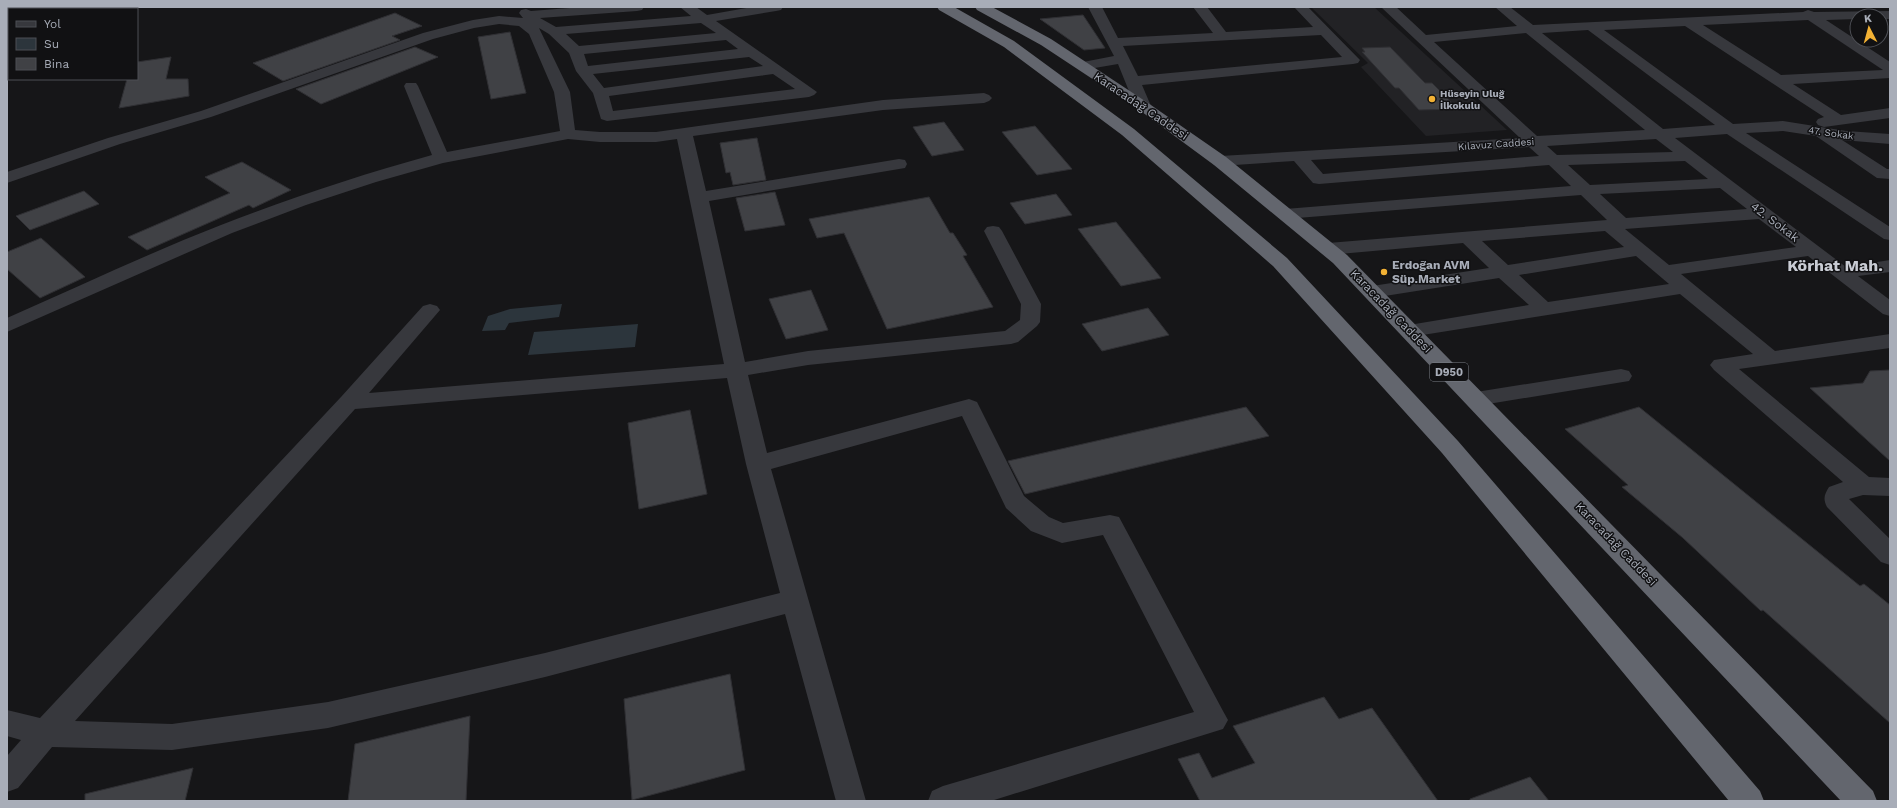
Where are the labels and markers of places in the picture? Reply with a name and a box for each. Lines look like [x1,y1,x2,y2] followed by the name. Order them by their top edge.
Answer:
[1440,88,1505,111] place label: Hüseyin Uluğ İlkokulu
[1427,94,1437,104] marker: Hüseyin Uluğ İlkokulu
[1392,258,1470,286] place label: Erdoğan AVM Süp.Market
[1379,267,1389,277] marker: Erdoğan AVM Süp.Market

